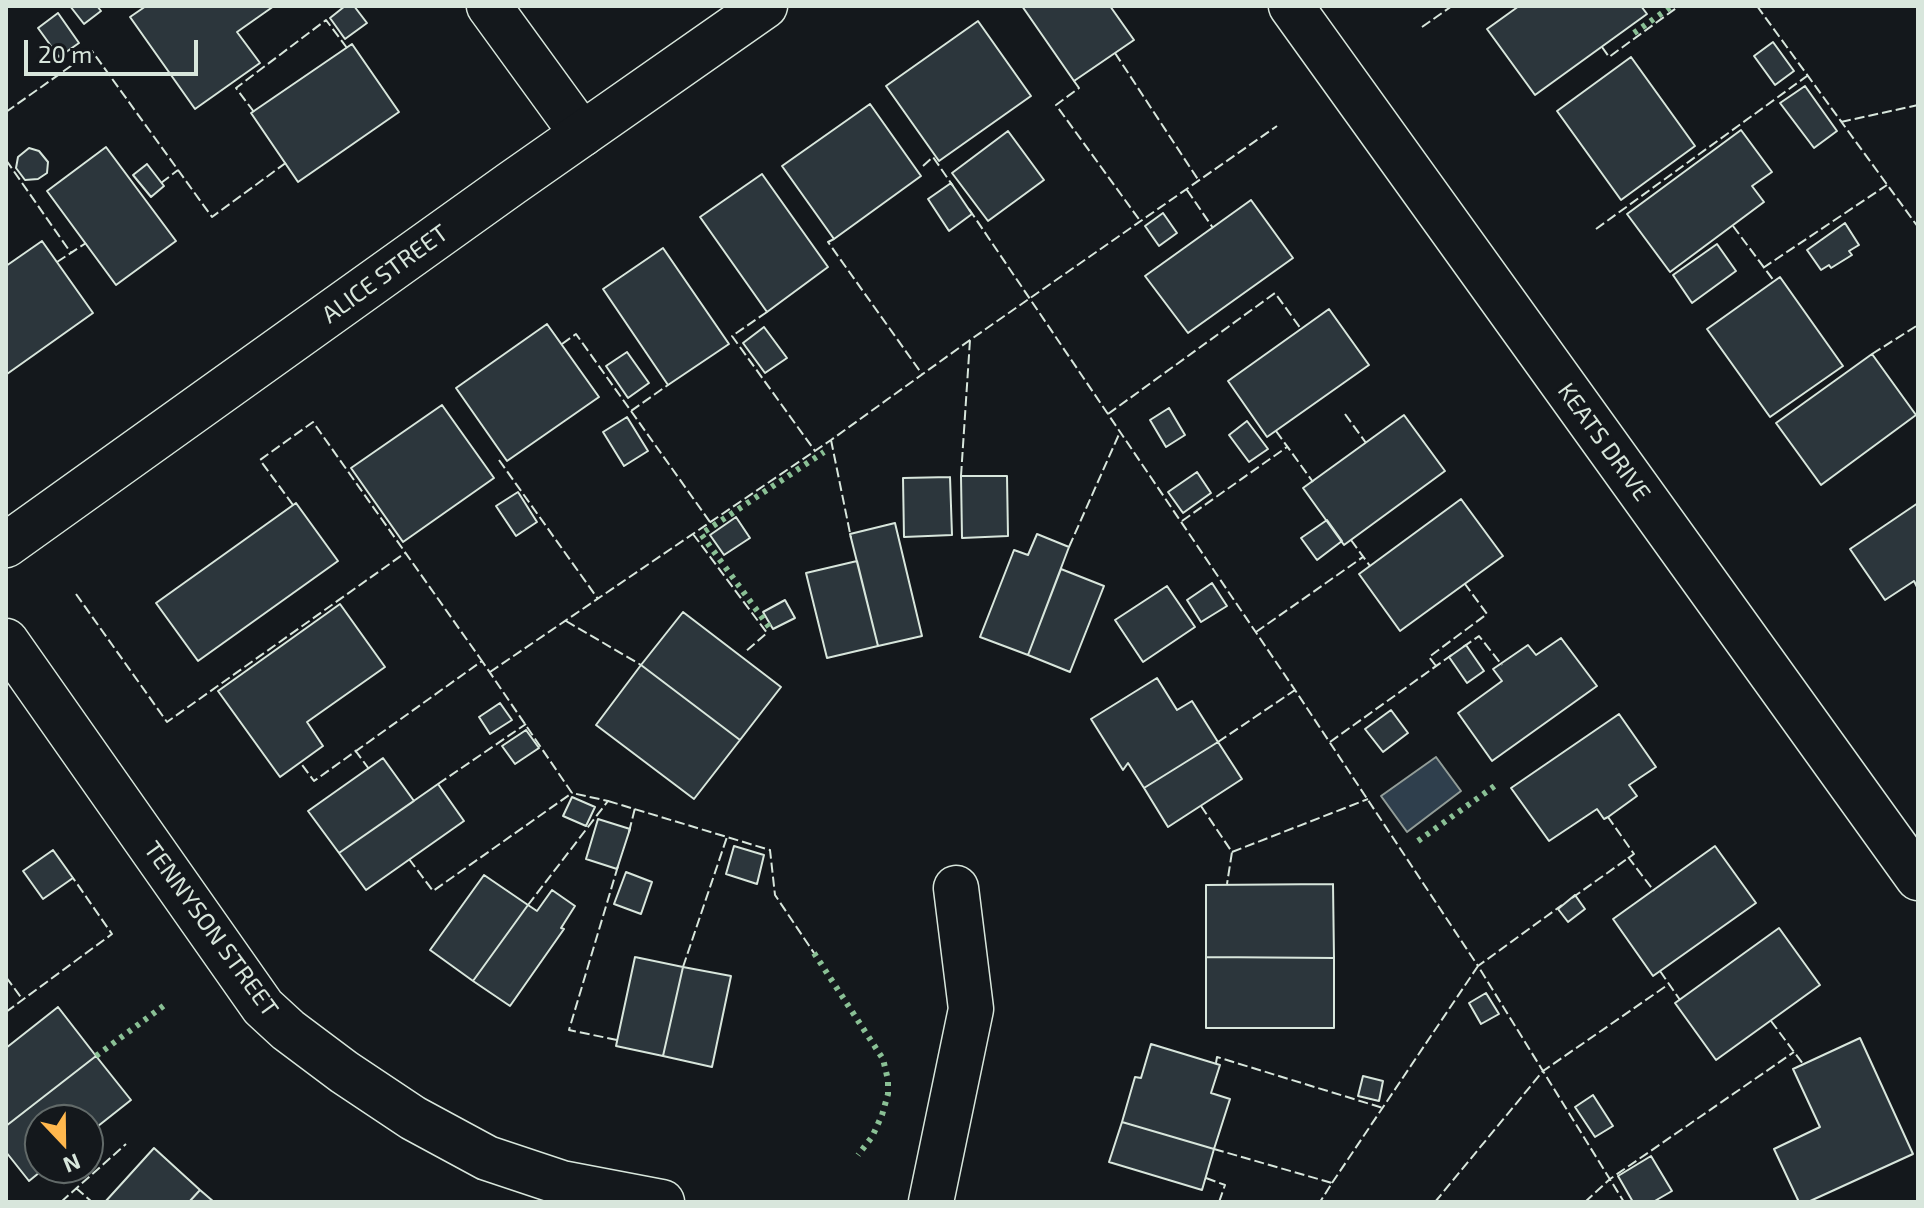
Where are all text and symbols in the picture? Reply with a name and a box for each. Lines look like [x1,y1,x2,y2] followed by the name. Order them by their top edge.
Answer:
[28,24,202,74] scale bar
[38,39,92,68] text: 20 m
[316,219,454,329] street label: ALICE STREET
[1552,377,1656,507] street label: KEATS DRIVE
[138,836,284,1022] street label: TENNYSON STREET
[24,1104,104,1184] north arrow
[60,1149,84,1179] text: N

